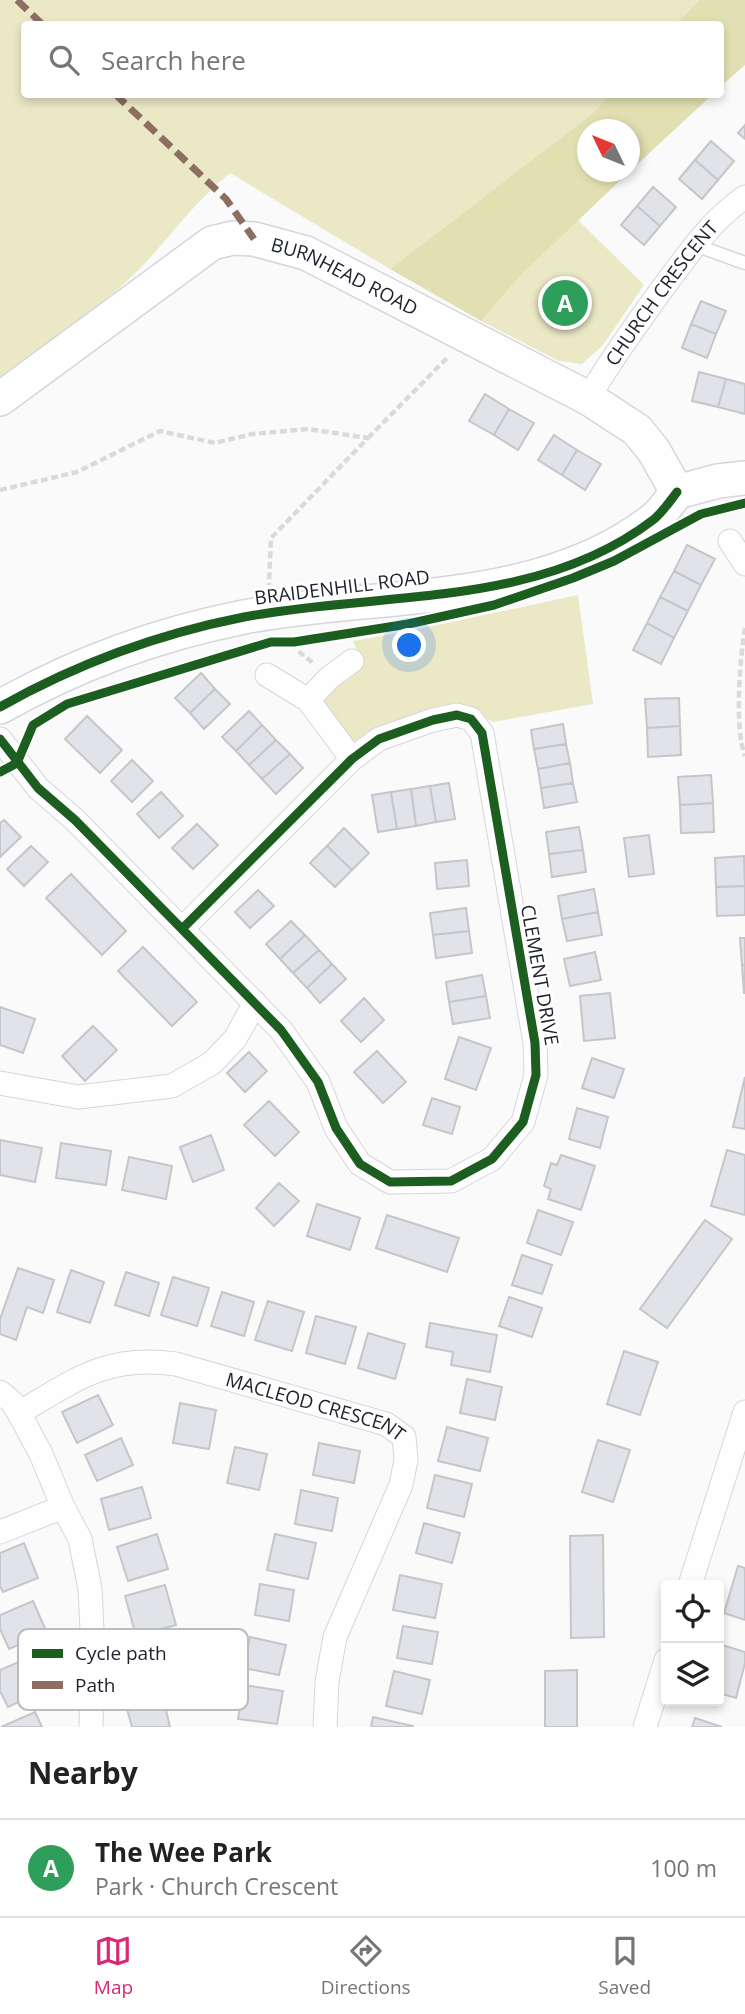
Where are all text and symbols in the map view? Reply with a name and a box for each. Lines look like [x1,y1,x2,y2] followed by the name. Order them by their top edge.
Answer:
[21,21,724,98] search box
[45,41,83,79] icon: search
[101,42,246,78] text: Search here
[577,119,640,182] north arrow
[599,214,724,371] street label: CHURCH CRESCENT
[268,231,422,321] street label: BURNHEAD ROAD
[542,277,588,329] pin: A
[253,563,431,611] street label: BRAIDENHILL ROAD
[392,628,426,662] your location
[515,903,565,1047] street label: CLEMENT DRIVE
[223,1366,411,1447] street label: MACLEOD CRESCENT
[661,1580,724,1706] map controls
[661,1580,724,1643] button: locate
[18,1629,248,1710] legend
[75,1640,167,1666] text: Cycle path
[661,1643,724,1706] button: layers
[75,1672,115,1698] text: Path
[28,1752,138,1793] text: Nearby
[95,1834,272,1870] text: The Wee Park
[43,1852,59,1884] text: A
[650,1852,717,1884] text: 100 m
[95,1870,338,1902] text: Park · Church Crescent
[94,1932,133,2000] tab: Map
[321,1932,411,2000] tab: Directions
[598,1932,651,2000] tab: Saved

